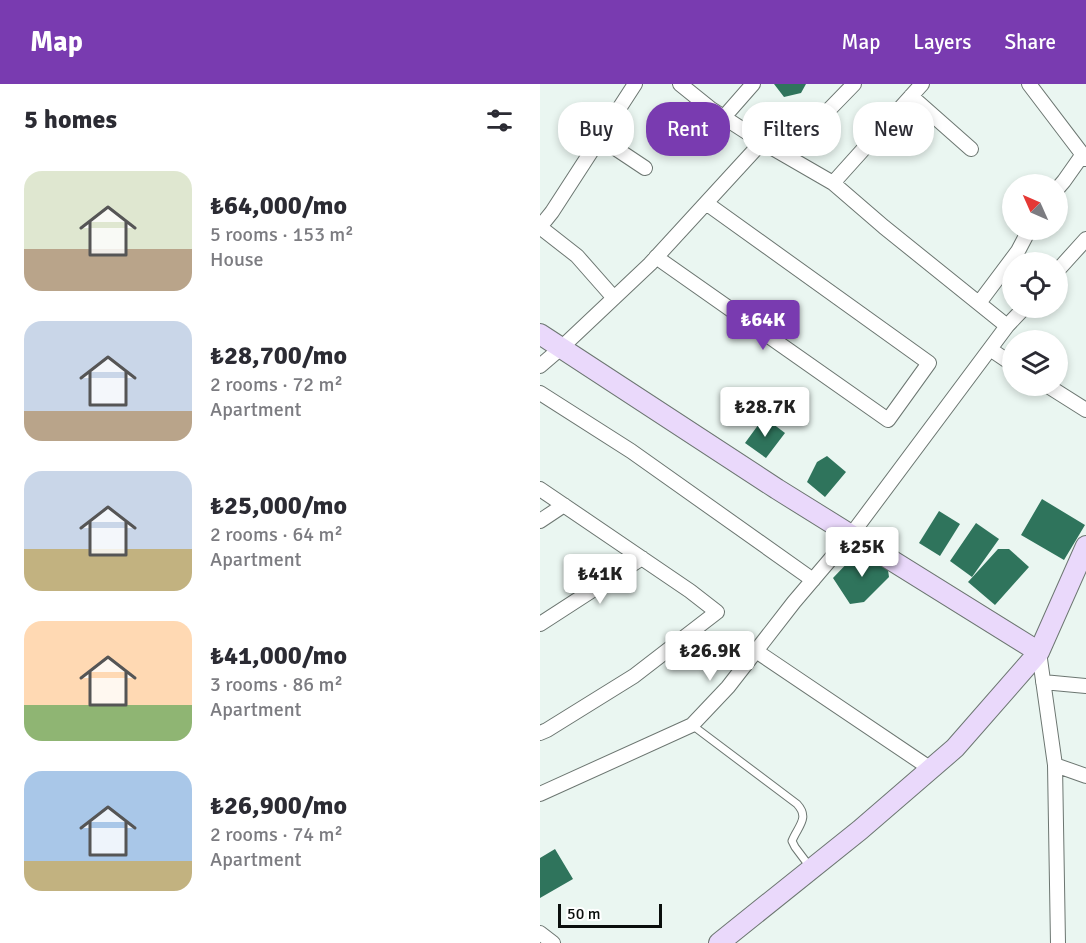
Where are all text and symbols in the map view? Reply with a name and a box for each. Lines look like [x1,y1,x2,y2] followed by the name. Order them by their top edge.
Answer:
[30,25,83,59] text: Map
[842,29,880,55] text: Map
[913,29,971,55] text: Layers
[1004,29,1056,55] text: Share
[558,102,634,156] chip: Buy
[646,102,730,156] chip: Rent
[742,102,841,156] chip: Filters
[853,102,934,156] chip: New
[24,104,117,136] text: 5 homes
[483,104,516,137] icon: filters
[1002,174,1068,240] north arrow
[1002,174,1068,396] map controls
[210,190,347,222] text: ₺64,000/mo
[72,195,144,267] icon: home
[210,222,354,247] text: 5 rooms · 153 m²
[210,247,264,272] text: House
[1002,252,1068,318] button: locate
[727,300,799,351] pin: ₺64K
[741,307,785,332] text: ₺64K
[1002,330,1068,396] button: layers
[210,340,347,372] text: ₺28,700/mo
[72,345,144,417] icon: home
[210,372,343,397] text: 2 rooms · 72 m²
[716,387,814,438] pin: ₺28.7K
[734,394,796,419] text: ₺28.7K
[210,397,302,422] text: Apartment
[210,490,347,522] text: ₺25,000/mo
[72,495,144,567] icon: home
[210,522,343,547] text: 2 rooms · 64 m²
[826,527,898,578] pin: ₺25K
[840,534,884,559] text: ₺25K
[210,547,302,572] text: Apartment
[564,554,636,605] pin: ₺41K
[578,561,622,586] text: ₺41K
[661,631,759,682] pin: ₺26.9K
[679,638,741,663] text: ₺26.9K
[210,640,347,672] text: ₺41,000/mo
[72,645,144,717] icon: home
[210,672,343,697] text: 3 rooms · 86 m²
[210,697,302,722] text: Apartment
[210,790,347,822] text: ₺26,900/mo
[72,795,144,867] icon: home
[210,822,343,847] text: 2 rooms · 74 m²
[210,847,302,872] text: Apartment
[558,901,662,928] scale bar
[567,904,601,924] text: 50 m

